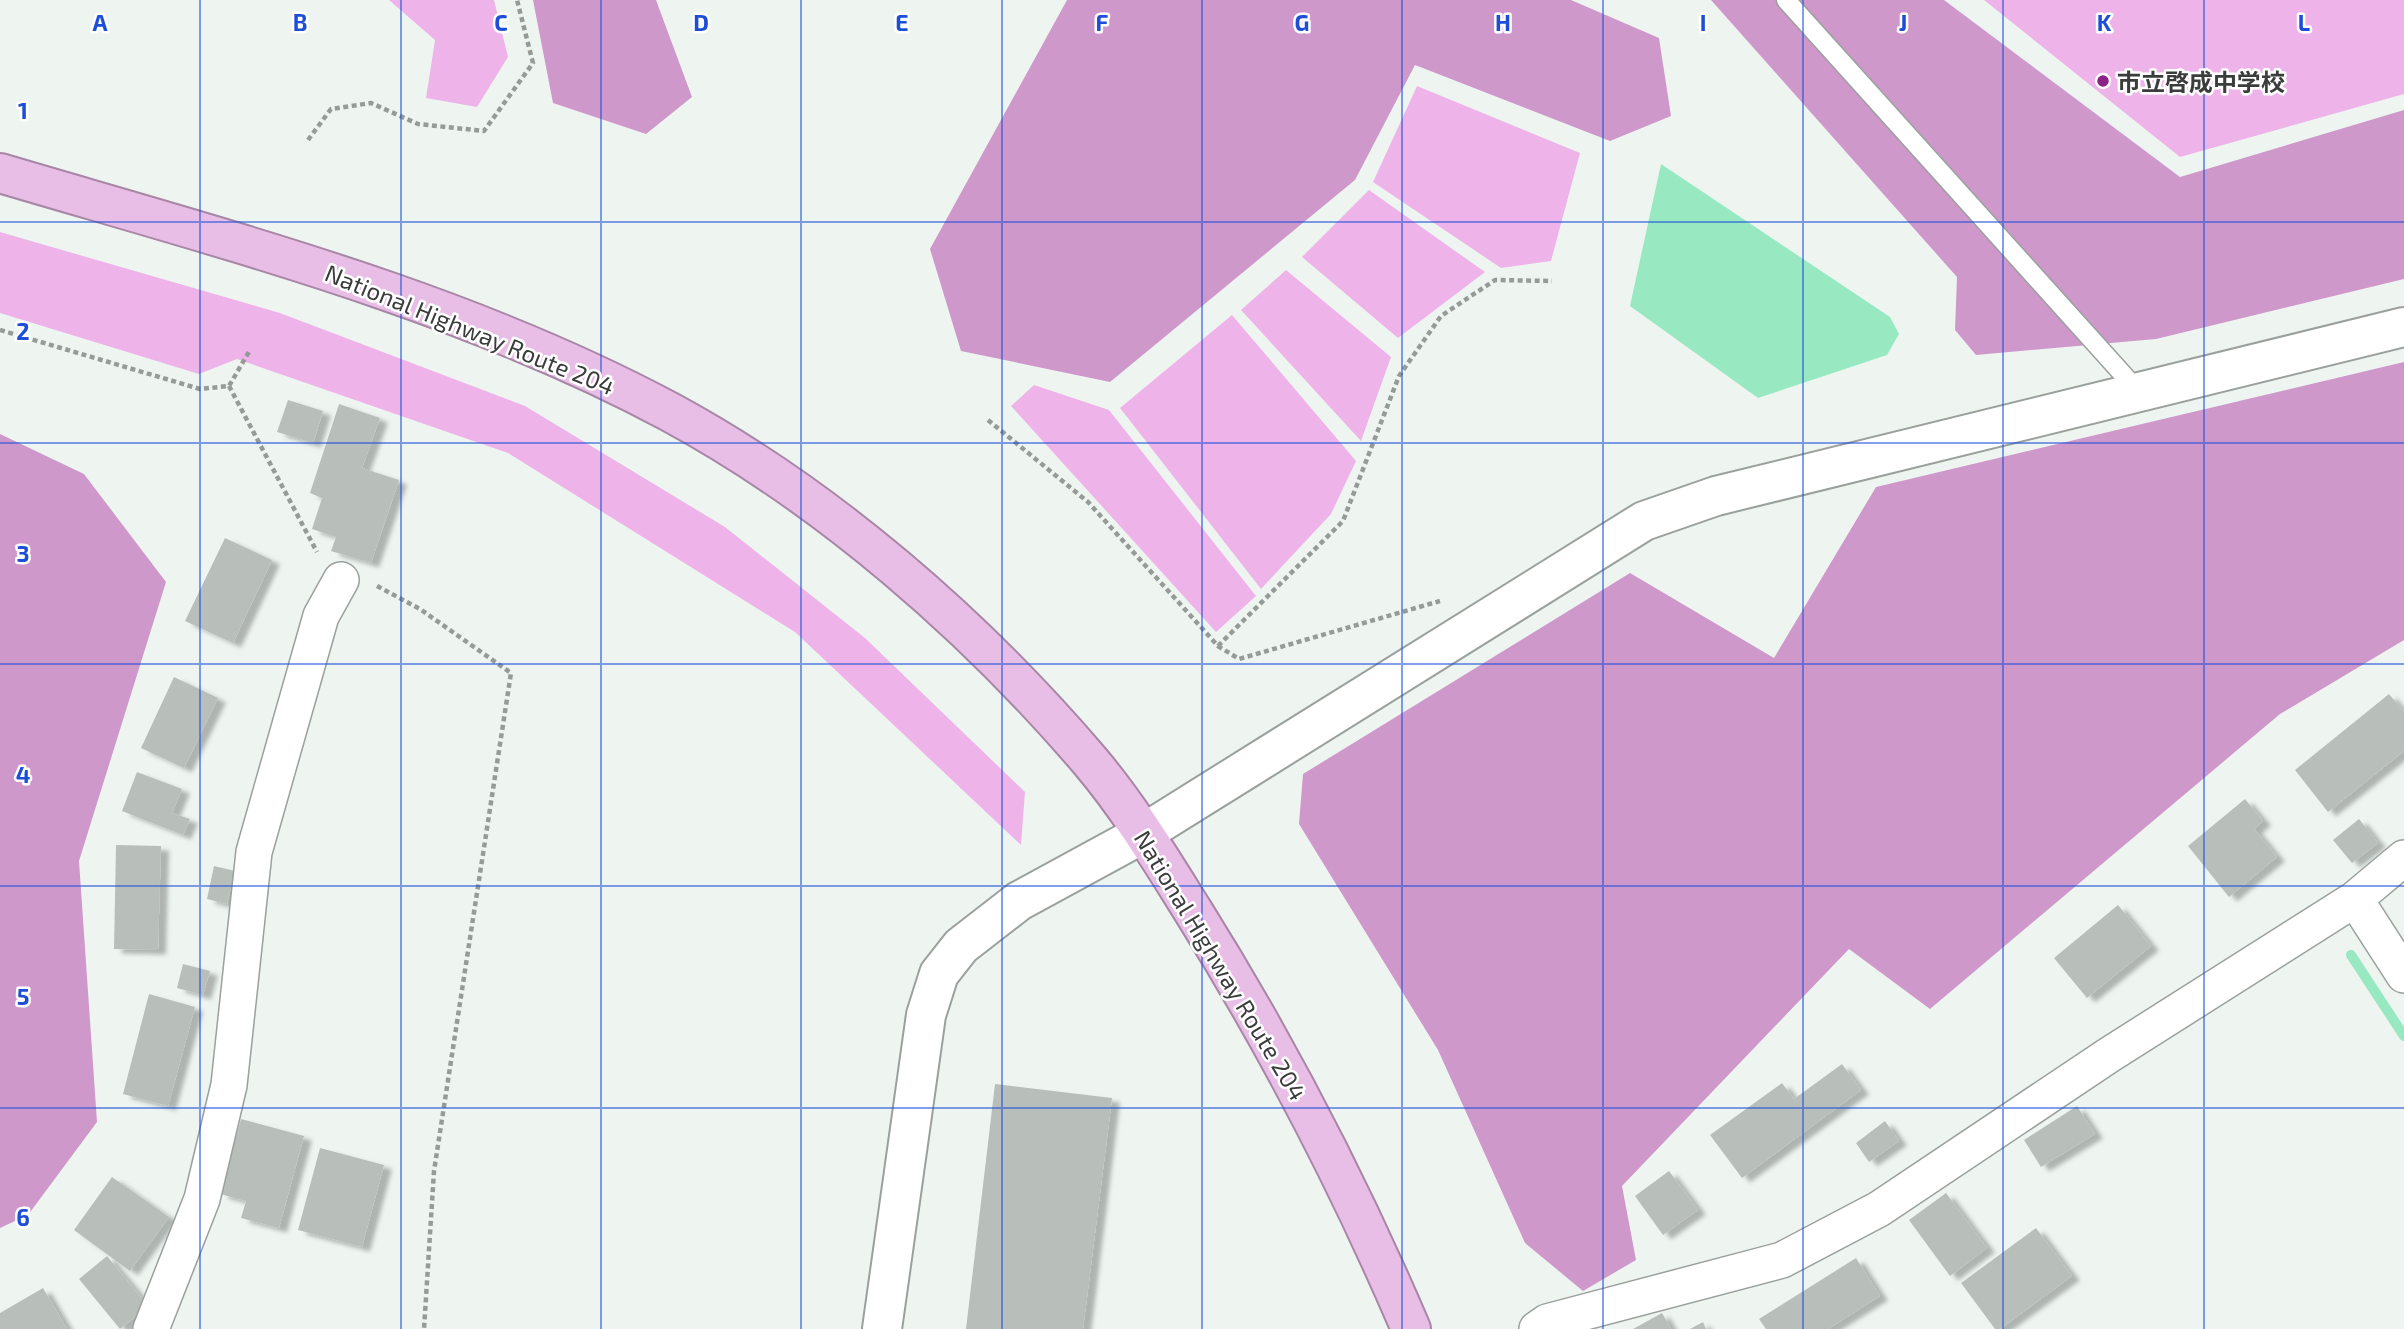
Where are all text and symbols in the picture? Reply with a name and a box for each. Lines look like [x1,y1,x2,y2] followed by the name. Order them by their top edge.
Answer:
[92,8,108,36] text: A
[293,8,307,36] text: B
[494,8,508,36] text: C
[693,8,709,36] text: D
[895,8,909,36] text: E
[1096,8,1109,36] text: F
[1295,8,1309,36] text: G
[1495,8,1511,36] text: H
[1700,8,1706,36] text: I
[1899,8,1907,36] text: J
[2097,8,2112,36] text: K
[2298,8,2310,36] text: L
[2117,67,2285,96] place label: 市立啓成中学校
[2095,73,2111,89] marker: 市立啓成中学校
[18,96,28,124] text: 1
[321,258,619,400] street label: National Highway Route 204
[16,317,30,345] text: 2
[16,539,30,567] text: 3
[16,760,30,788] text: 4
[1129,825,1313,1105] street label: National Highway Route 204
[17,982,29,1010] text: 5
[16,1203,30,1231] text: 6

